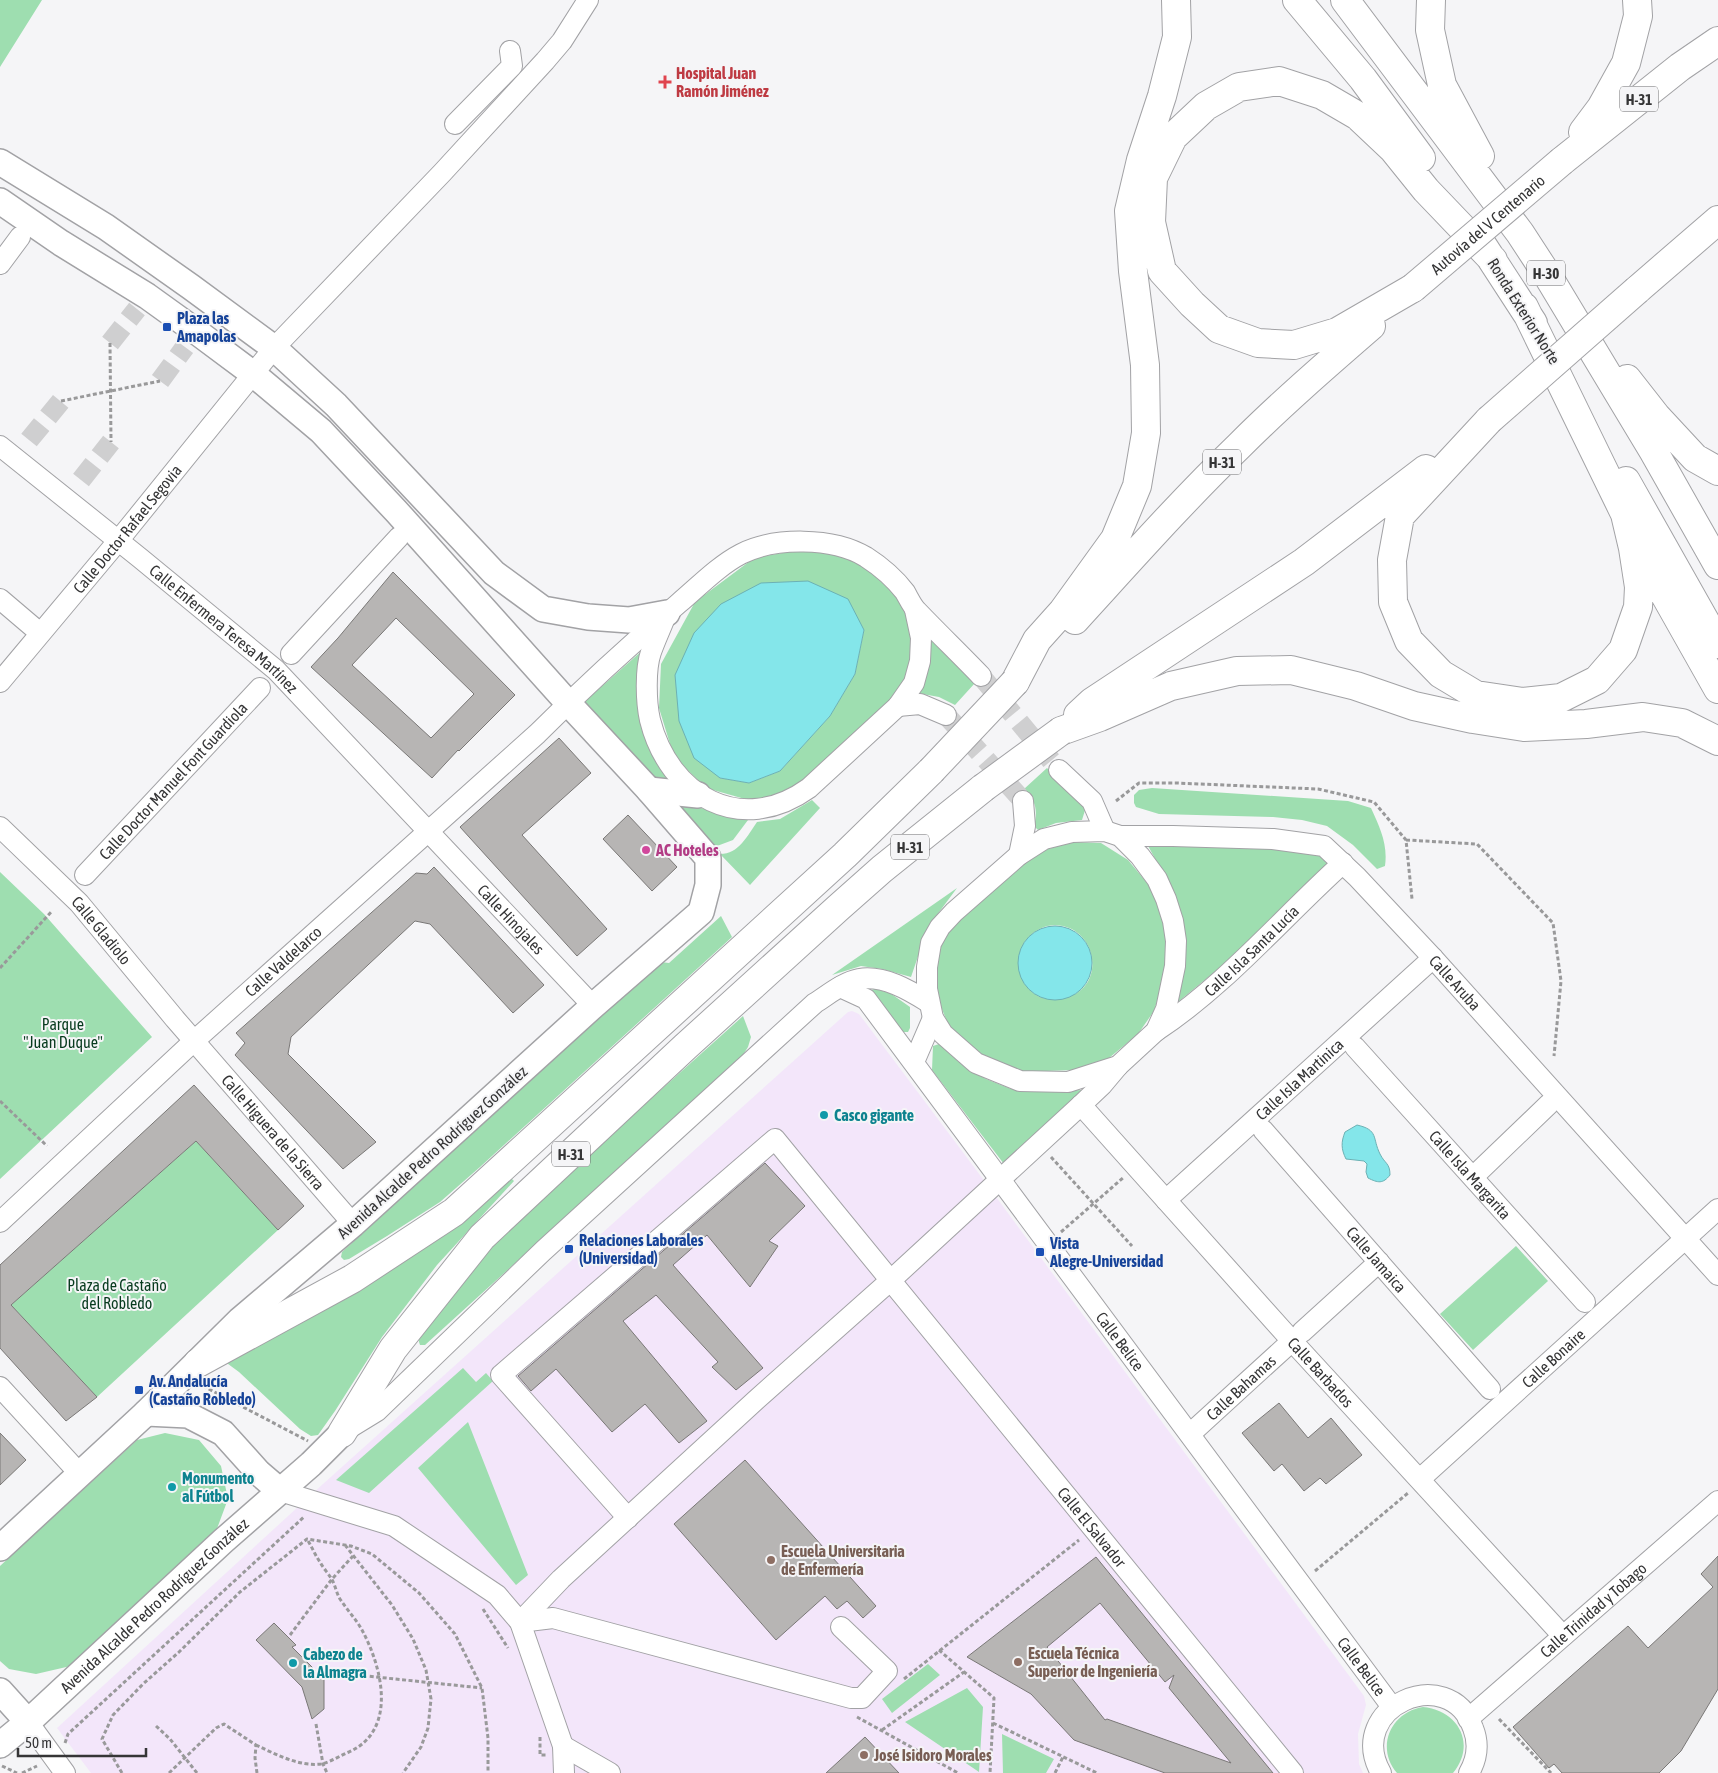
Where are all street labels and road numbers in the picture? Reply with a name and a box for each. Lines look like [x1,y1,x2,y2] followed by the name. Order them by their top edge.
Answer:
[1620,86,1658,112] road number: H-31
[1427,171,1548,278] street label: Autovía del V Centenario
[1484,255,1564,367] street label: Ronda Exterior Norte
[1527,260,1565,286] road number: H-30
[1203,450,1241,474] road number: H-31
[69,461,185,597] street label: Calle Doctor Rafael Segovia
[146,561,302,697] street label: Calle Enfermera Teresa Martínez
[95,699,251,863] street label: Calle Doctor Manuel Font Guardiola
[891,834,929,860] road number: H-31
[474,881,548,958] street label: Calle Hinojales
[68,892,135,968] street label: Calle Gladiolo
[1201,902,1302,1000] street label: Calle Isla Santa Lucía
[241,922,325,1000] street label: Calle Valdelarco
[1426,951,1485,1014] street label: Calle Aruba
[1252,1035,1347,1123] street label: Calle Isla Martinica
[334,1062,531,1243] street label: Avenida Alcalde Pedro Rodríguez González
[218,1071,328,1193] street label: Calle Higuera de la Sierra
[1426,1127,1515,1223] street label: Calle Isla Margarita
[552,1142,590,1166] road number: H-31
[1343,1223,1410,1296] street label: Calle Jamaica
[1093,1308,1148,1374] street label: Calle Belice
[1518,1325,1589,1391] street label: Calle Bonaire
[1284,1334,1357,1411] street label: Calle Barbados
[1203,1351,1280,1424] street label: Calle Bahamas
[1054,1484,1130,1571] street label: Calle El Salvador
[56,1514,252,1697] street label: Avenida Alcalde Pedro Rodríguez González
[1536,1559,1650,1661] street label: Calle Trinidad y Tobago
[1334,1634,1389,1699] street label: Calle Belice

